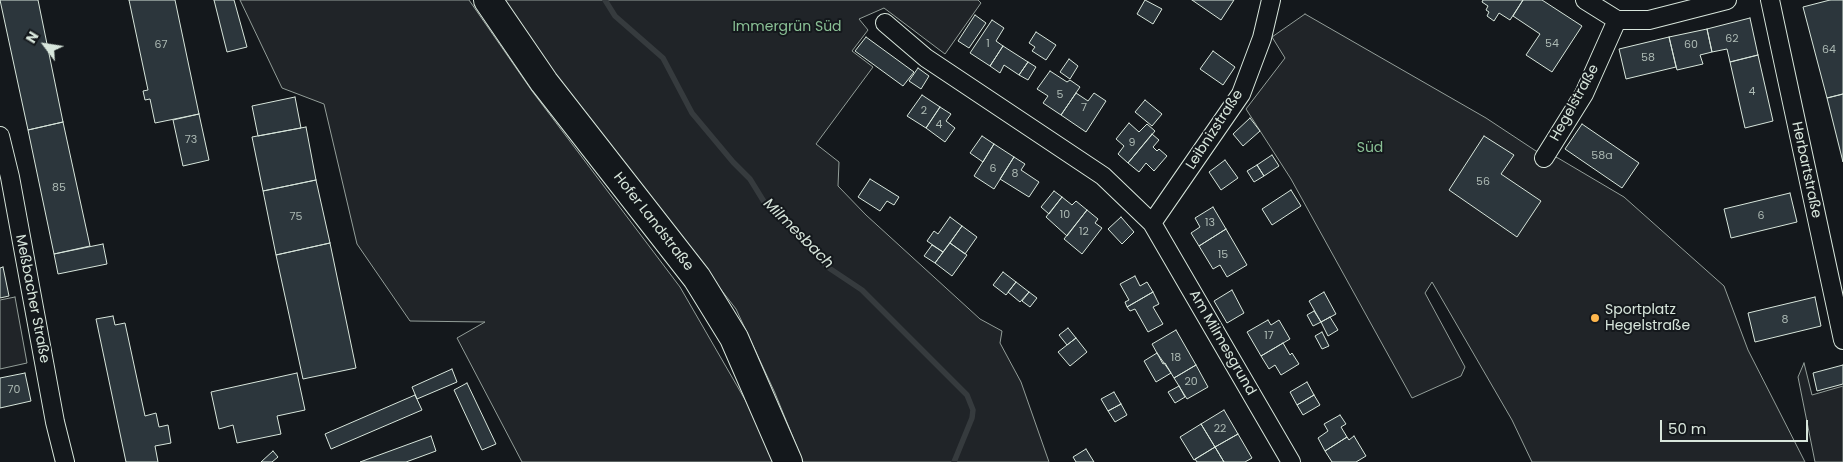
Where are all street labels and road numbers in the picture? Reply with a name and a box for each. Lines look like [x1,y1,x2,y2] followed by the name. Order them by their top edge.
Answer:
[1547,62,1603,144] street label: Hegelstraße
[1183,87,1247,173] street label: Leibnizstraße
[1788,120,1824,220] street label: Herbartstraße
[609,169,697,275] street label: Hofer Landstraße
[11,233,53,365] street label: Meßbacher Straße
[1185,287,1259,399] street label: Am Milmesgrund

